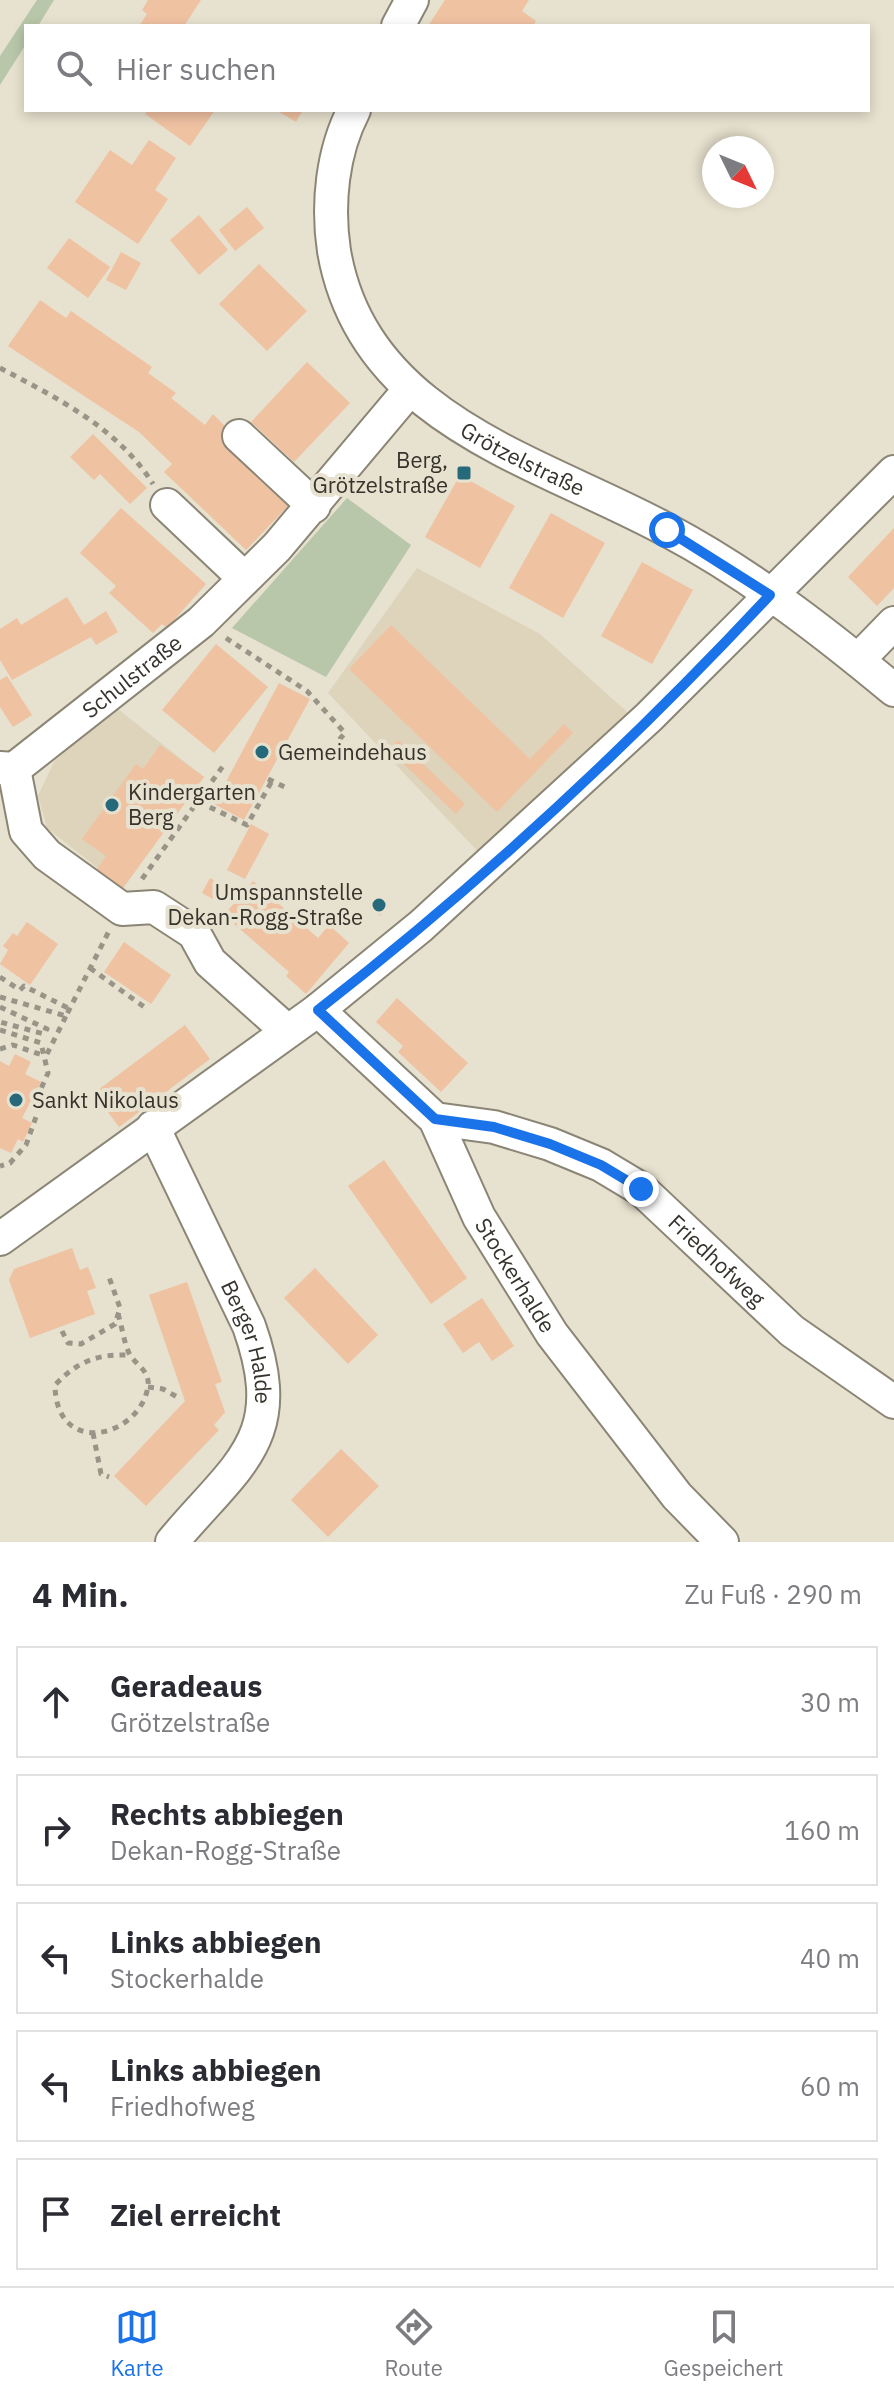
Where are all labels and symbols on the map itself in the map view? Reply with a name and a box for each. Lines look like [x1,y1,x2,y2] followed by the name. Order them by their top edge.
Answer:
[702,136,774,208] north arrow
[455,415,590,502] street label: Grötzelstraße
[312,445,448,499] place label: Berg, Grötzelstraße
[455,464,473,482] marker: Berg, Grötzelstraße
[649,512,685,548] route start
[76,628,187,724] street label: Schulstraße
[278,737,427,766] place label: Gemeindehaus
[253,743,271,761] marker: Gemeindehaus
[128,777,256,831] place label: Kindergarten Berg
[103,796,121,814] marker: Kindergarten Berg
[168,877,363,931] place label: Umspannstelle Dekan-Rogg-Straße
[370,896,388,914] marker: Umspannstelle Dekan-Rogg-Straße
[32,1085,179,1114] place label: Sankt Nikolaus
[7,1091,25,1109] marker: Sankt Nikolaus
[623,1171,659,1207] route end
[663,1207,772,1313] street label: Friedhofweg
[469,1212,563,1338] street label: Stockerhalde
[215,1275,278,1404] street label: Berger Halde

